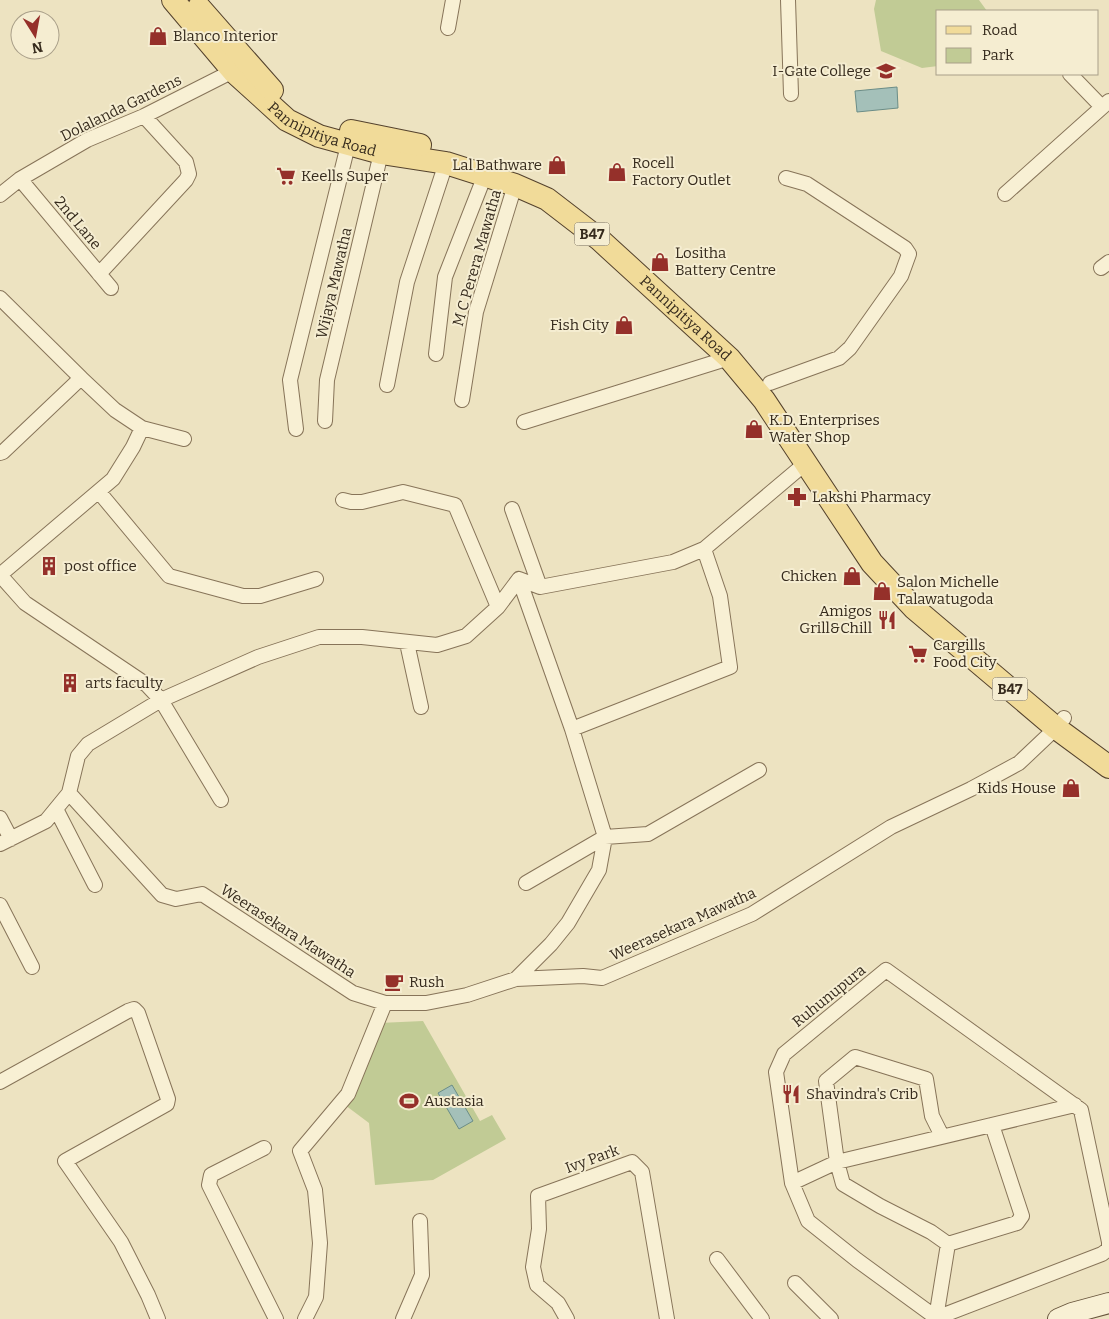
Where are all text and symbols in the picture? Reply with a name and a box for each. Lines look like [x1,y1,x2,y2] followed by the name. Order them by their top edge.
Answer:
[10,10,60,60] north arrow
[936,10,1099,75] legend
[982,21,1017,39] text: Road
[147,25,169,47] shop icon: Blanco Interior
[173,27,278,45] place label: Blanco Interior
[30,38,44,57] text: N
[982,46,1014,64] text: Park
[875,60,897,82] school or university icon: I-Gate College
[772,62,871,80] place label: I-Gate College
[58,71,184,145] street label: Dolalanda Gardens
[264,98,379,160] street label: Pannipitiya Road
[546,154,568,176] shop icon: Lal Bathware
[632,154,731,189] place label: Rocell Factory Outlet
[452,156,542,174] place label: Lal Bathware
[606,161,628,183] shop icon: Rocell Factory Outlet
[275,165,297,187] supermarket icon: Keells Super
[301,167,388,185] place label: Keells Super
[449,188,505,328] street label: M C Perera Mawatha
[51,193,105,253] street label: 2nd Lane
[574,222,610,245] road number: B47
[312,226,356,340] street label: Wijaya Mawatha
[675,244,776,279] place label: Lositha Battery Centre
[649,251,671,273] shop icon: Lositha Battery Centre
[636,272,735,365] street label: Pannipitiya Road
[613,314,635,336] shop icon: Fish City
[550,316,609,334] place label: Fish City
[769,411,880,446] place label: K.D. Enterprises Water Shop
[743,418,765,440] shop icon: K.D. Enterprises Water Shop
[786,486,808,508] pharmacy icon: Lakshi Pharmacy
[812,488,931,506] place label: Lakshi Pharmacy
[38,555,60,577] building icon: post office
[64,557,137,575] place label: post office
[841,565,863,587] shop icon: Chicken
[781,567,838,585] place label: Chicken
[897,573,999,608] place label: Salon Michelle Talawatugoda
[871,580,893,602] shop icon: Salon Michelle Talawatugoda
[799,602,872,637] place label: Amigos Grill&Chill
[876,609,898,631] restaurant icon: Amigos Grill&Chill
[933,636,997,671] place label: Cargills Food City
[907,643,929,665] supermarket icon: Cargills Food City
[59,672,81,694] building icon: arts faculty
[85,674,163,692] place label: arts faculty
[992,678,1028,701] road number: B47
[1060,777,1082,799] shop icon: Kids House
[977,779,1056,797] place label: Kids House
[217,881,359,981] street label: Weerasekara Mawatha
[607,884,759,964] street label: Weerasekara Mawatha
[789,961,869,1031] street label: Ruhunupura
[383,971,405,993] cafe icon: Rush
[409,973,445,991] place label: Rush
[780,1083,802,1105] restaurant icon: Shavindra's Crib
[806,1085,918,1103] place label: Shavindra's Crib
[398,1090,420,1112] sports icon: Austasia
[424,1092,484,1110] place label: Austasia
[563,1141,622,1177] street label: Ivy Park

